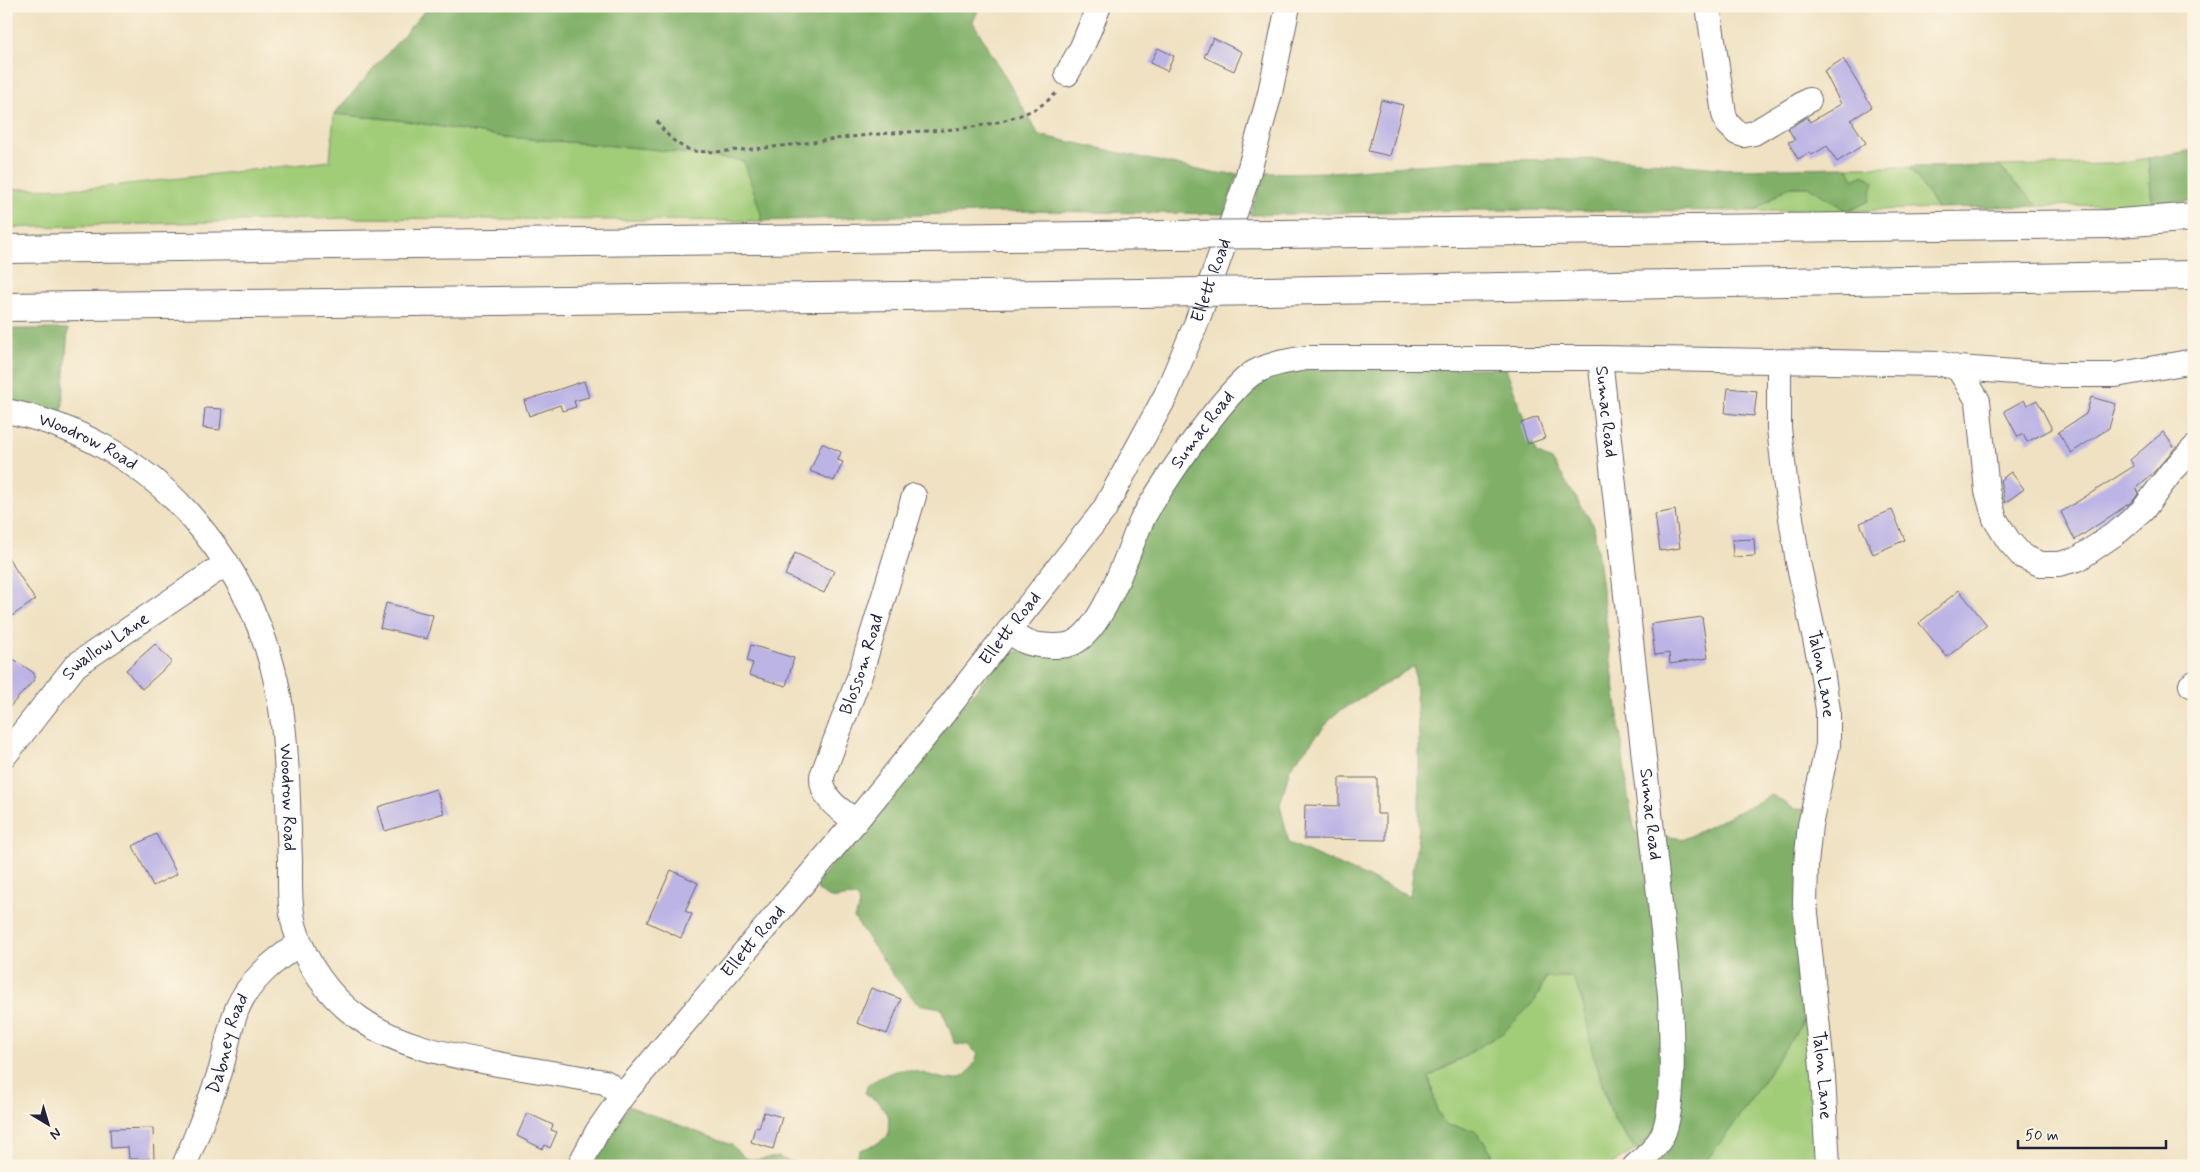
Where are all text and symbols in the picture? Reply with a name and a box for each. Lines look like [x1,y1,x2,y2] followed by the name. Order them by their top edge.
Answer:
[1185,235,1237,326] street label: Ellett Road
[1589,365,1623,459] street label: Sumac Road
[1165,386,1240,474] street label: Sumac Road
[35,408,142,476] street label: Woodrow Road
[974,587,1047,670] street label: Ellett Road
[56,607,154,685] street label: Swallow Lane
[834,611,890,718] street label: Blossom Road
[1801,628,1840,718] street label: Talon Lane
[273,743,302,852] street label: Woodrow Road
[1633,767,1667,861] street label: Sumac Road
[716,901,791,983] street label: Ellett Road
[201,989,255,1097] street label: Dabney Road
[1806,1030,1837,1120] street label: Talon Lane
[22,1100,72,1150] north arrow
[2018,1117,2165,1149] scale bar
[46,1123,65,1143] text: N
[2025,1126,2059,1146] text: 50 m

